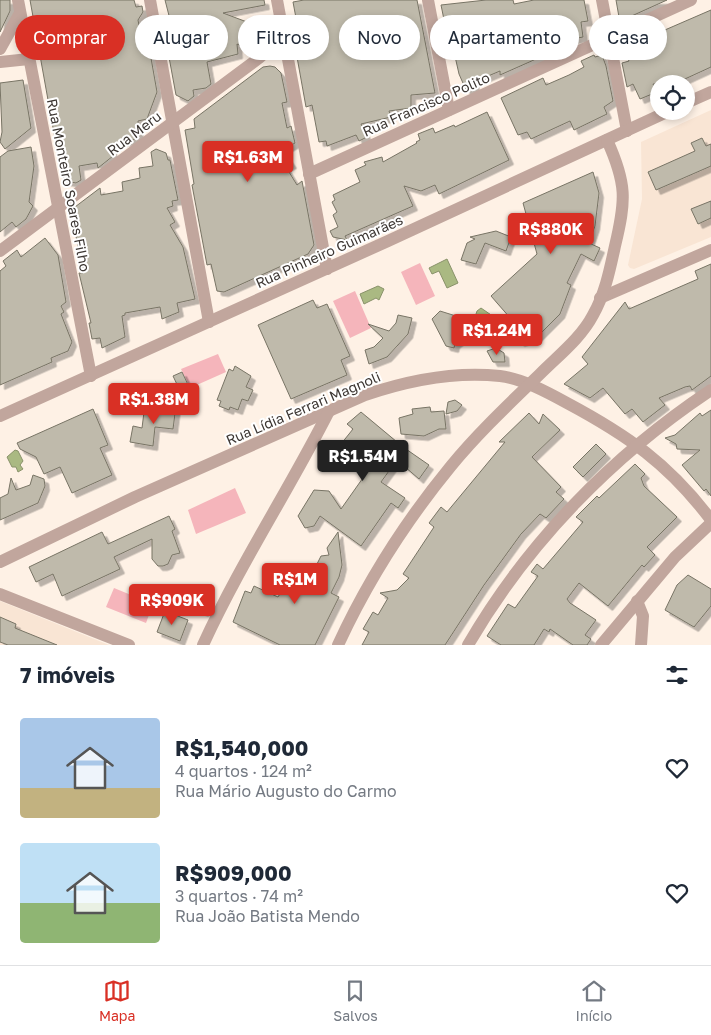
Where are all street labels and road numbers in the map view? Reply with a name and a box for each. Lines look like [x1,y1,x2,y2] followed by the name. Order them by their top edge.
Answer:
[360,68,492,140] street label: Rua Francisco Polito
[44,97,94,273] street label: Rua Monteiro Soares Filho
[104,107,164,159] street label: Rua Meru
[253,211,405,291] street label: Rua Pinheiro Guimarães
[223,368,383,448] street label: Rua Lídia Ferrari Magnoli

